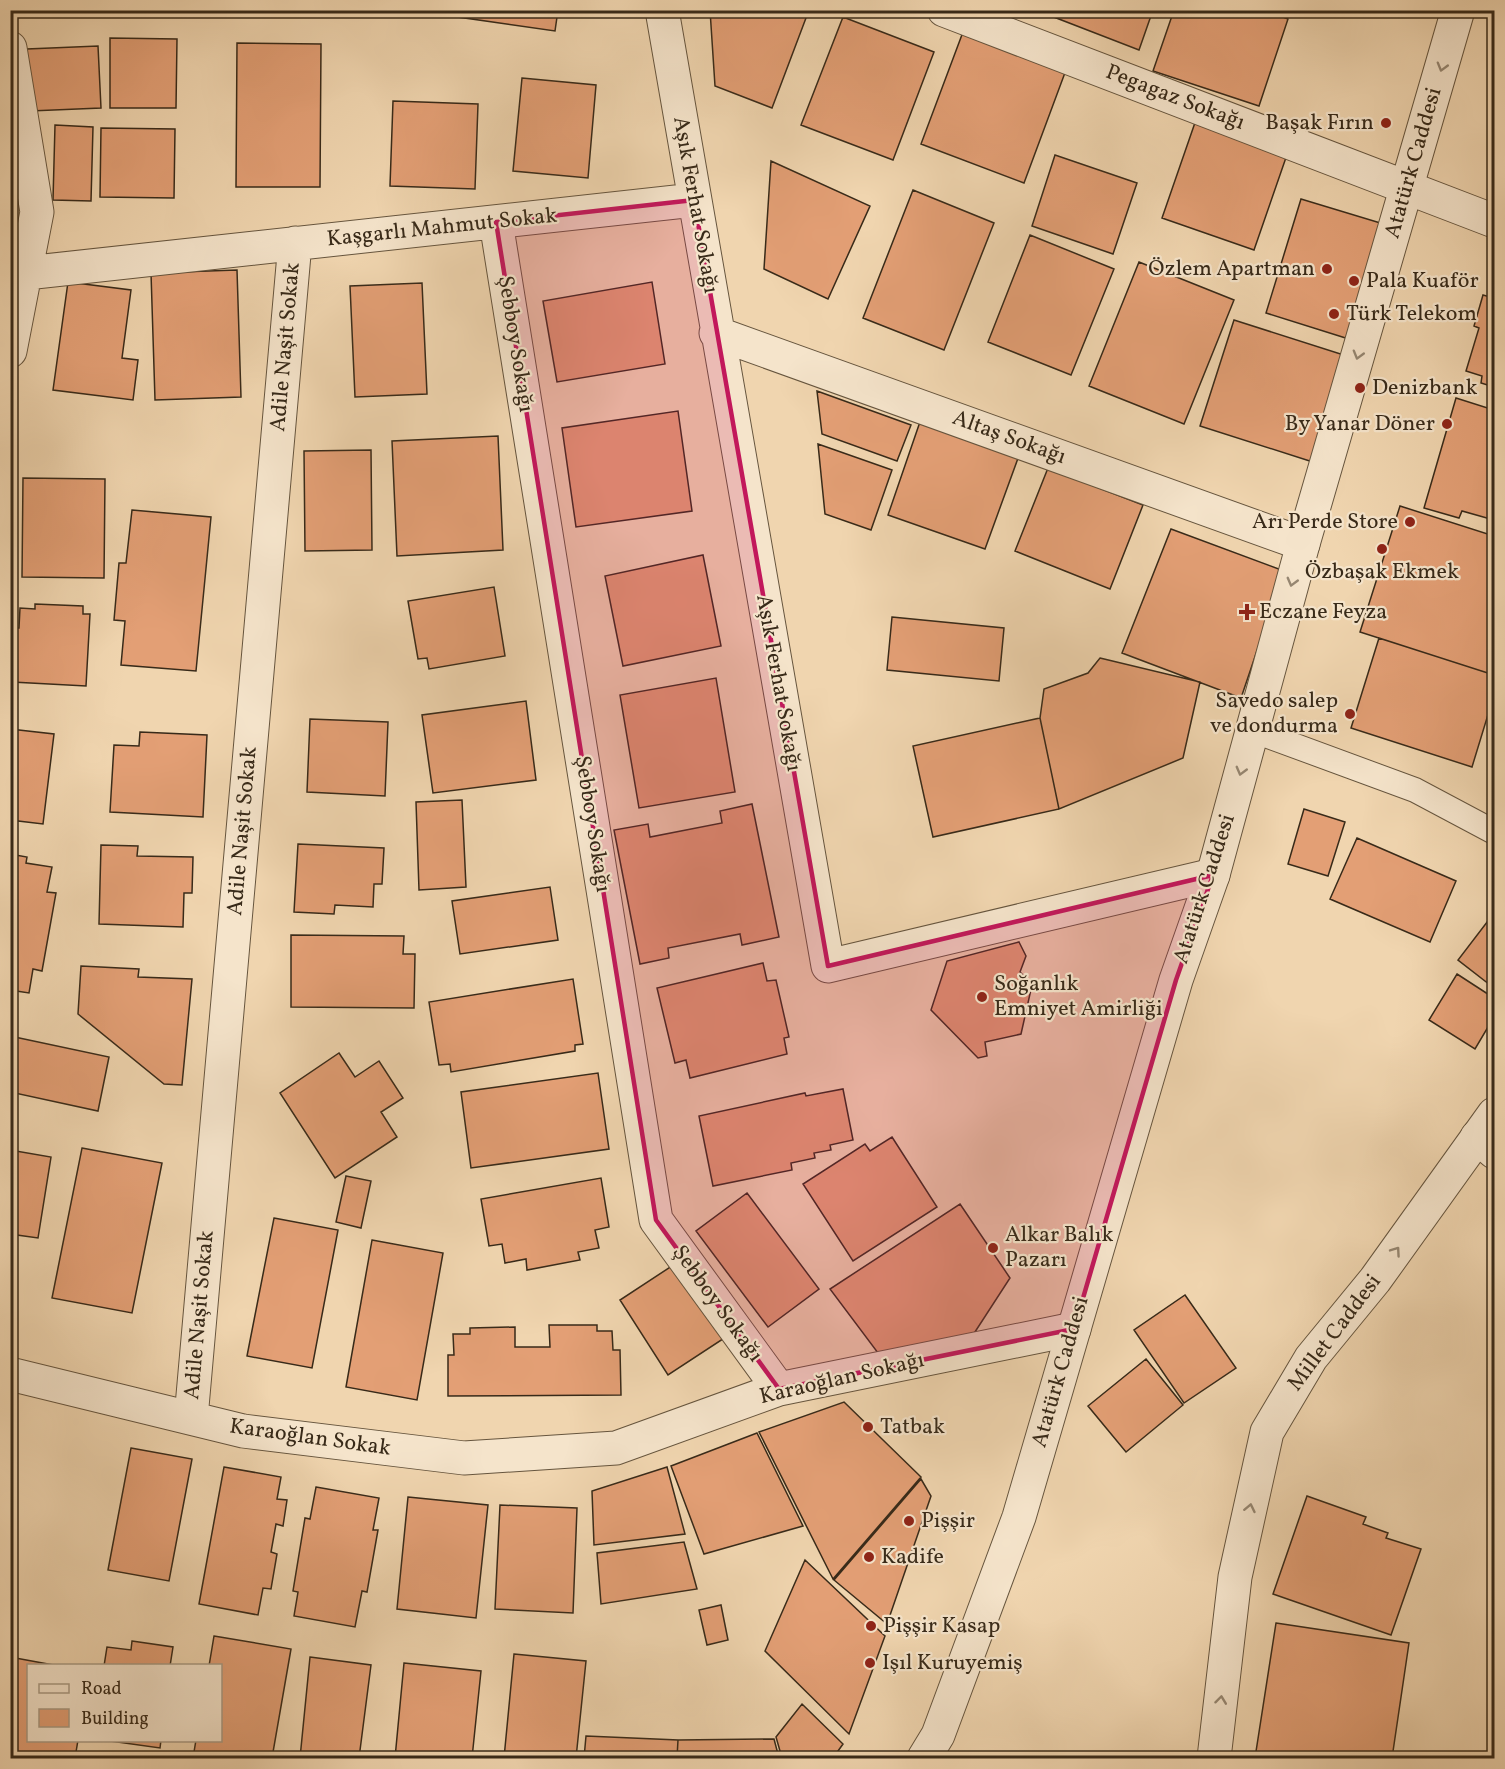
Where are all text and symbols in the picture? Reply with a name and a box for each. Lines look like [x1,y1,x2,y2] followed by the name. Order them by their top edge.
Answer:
[1101,57,1249,139] street label: Pegagaz Sokağı
[1437,61,1449,72] one-way arrow
[1378,84,1450,242] street label: Atatürk Caddesi
[1265,108,1374,139] place label: Başak Fırın
[664,114,726,296] street label: Aşık Ferhat Sokağı
[1379,116,1393,130] marker: Başak Fırın
[325,200,559,256] street label: Kaşgarlı Mahmut Sokak
[1148,254,1315,285] place label: Özlem Apartman
[263,261,309,433] street label: Adile Naşit Sokak
[1320,262,1334,276] marker: Özlem Apartman
[1366,266,1479,297] place label: Pala Kuaför
[489,273,541,415] street label: Şebboy Sokağı
[1347,274,1361,288] marker: Pala Kuaför
[1346,299,1477,330] place label: Türk Telekom
[1327,307,1341,321] marker: Türk Telekom
[1353,349,1365,360] one-way arrow
[1372,373,1477,404] place label: Denizbank
[1353,381,1367,395] marker: Denizbank
[948,403,1070,473] street label: Altaş Sokağı
[1285,409,1435,440] place label: By Yanar Döner
[1440,417,1454,431] marker: By Yanar Döner
[1252,507,1398,538] place label: Arı Perde Store
[1403,515,1417,529] marker: Arı Perde Store
[1375,542,1389,556] marker: Özbaşak Ekmek
[1305,557,1459,588] place label: Özbaşak Ekmek
[1287,577,1300,587] one-way arrow
[747,592,809,774] street label: Aşık Ferhat Sokağı
[1259,597,1387,628] place label: Eczane Feyza
[1240,605,1254,619] marker: Eczane Feyza
[1210,686,1338,742] place label: Savedo salep ve dondurma
[1343,707,1357,721] marker: Savedo salep ve dondurma
[220,745,266,917] street label: Adile Naşit Sokak
[566,753,618,895] street label: Şebboy Sokağı
[1236,766,1249,776] one-way arrow
[1166,810,1244,968] street label: Atatürk Caddesi
[994,969,1163,1025] place label: Soğanlık Emniyet Amirliği
[975,990,989,1004] marker: Soğanlık Emniyet Amirliği
[1005,1220,1113,1276] place label: Alkar Balık Pazarı
[177,1229,223,1401] street label: Adile Naşit Sokak
[664,1239,770,1369] street label: Şebboy Sokağı
[986,1241,1000,1255] marker: Alkar Balık Pazarı
[1388,1247,1399,1258] one-way arrow
[1281,1268,1389,1398] street label: Millet Caddesi
[1025,1293,1097,1451] street label: Atatürk Caddesi
[756,1345,928,1413] street label: Karaoğlan Sokağı
[227,1411,393,1465] street label: Karaoğlan Sokak
[880,1412,945,1443] place label: Tatbak
[861,1420,875,1434] marker: Tatbak
[1243,1503,1256,1513] one-way arrow
[921,1506,975,1537] place label: Pişşir
[902,1514,916,1528] marker: Pişşir
[881,1542,944,1573] place label: Kadife
[862,1550,876,1564] marker: Kadife
[883,1611,1000,1642] place label: Pişşir Kasap
[864,1619,878,1633] marker: Pişşir Kasap
[882,1648,1023,1679] place label: Işıl Kuruyemiş
[863,1656,877,1670] marker: Işıl Kuruyemiş
[27,1664,222,1742] legend
[81,1677,122,1702] text: Road
[1214,1696,1227,1705] one-way arrow
[81,1707,149,1732] text: Building

